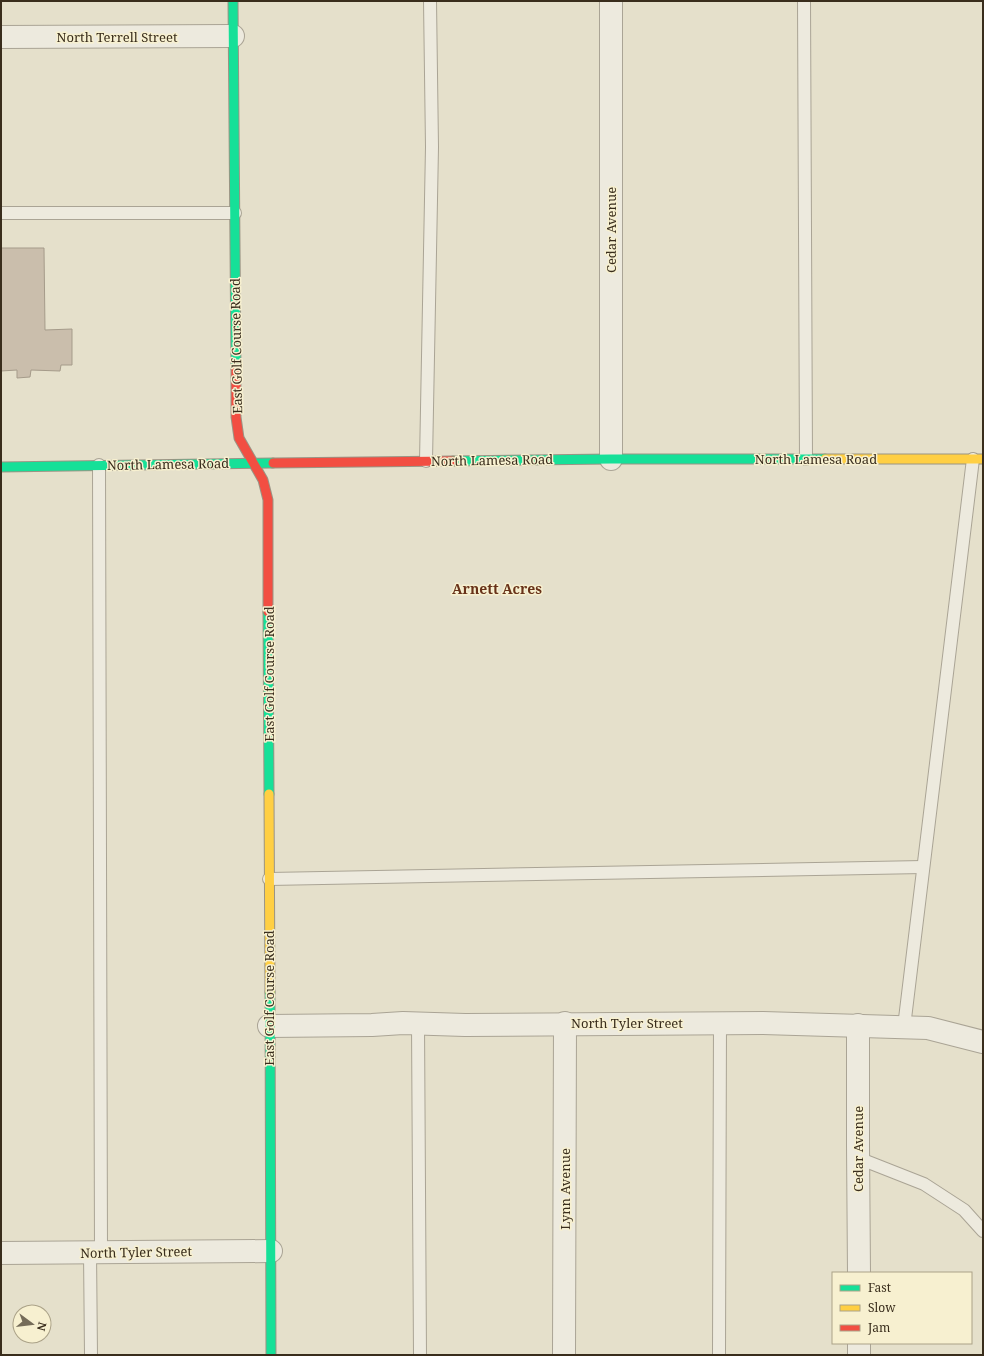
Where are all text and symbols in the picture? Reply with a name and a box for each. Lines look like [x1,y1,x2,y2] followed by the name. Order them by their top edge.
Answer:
[57,28,178,46] street label: North Terrell Street
[602,187,620,273] street label: Cedar Avenue
[226,278,246,414] street label: East Golf Course Road
[431,450,553,470] street label: North Lamesa Road
[755,450,877,468] street label: North Lamesa Road
[107,454,229,474] street label: North Lamesa Road
[452,579,542,598] district label: Arnett Acres
[260,606,278,742] street label: East Golf Course Road
[260,930,278,1066] street label: East Golf Course Road
[571,1014,683,1032] street label: North Tyler Street
[849,1106,867,1192] street label: Cedar Avenue
[556,1148,574,1230] street label: Lynn Avenue
[80,1242,192,1262] street label: North Tyler Street
[832,1272,972,1344] legend
[868,1279,891,1296] text: Fast
[868,1299,896,1316] text: Slow
[12,1304,52,1344] north arrow
[867,1319,890,1336] text: Jam
[34,1321,51,1333] text: N

